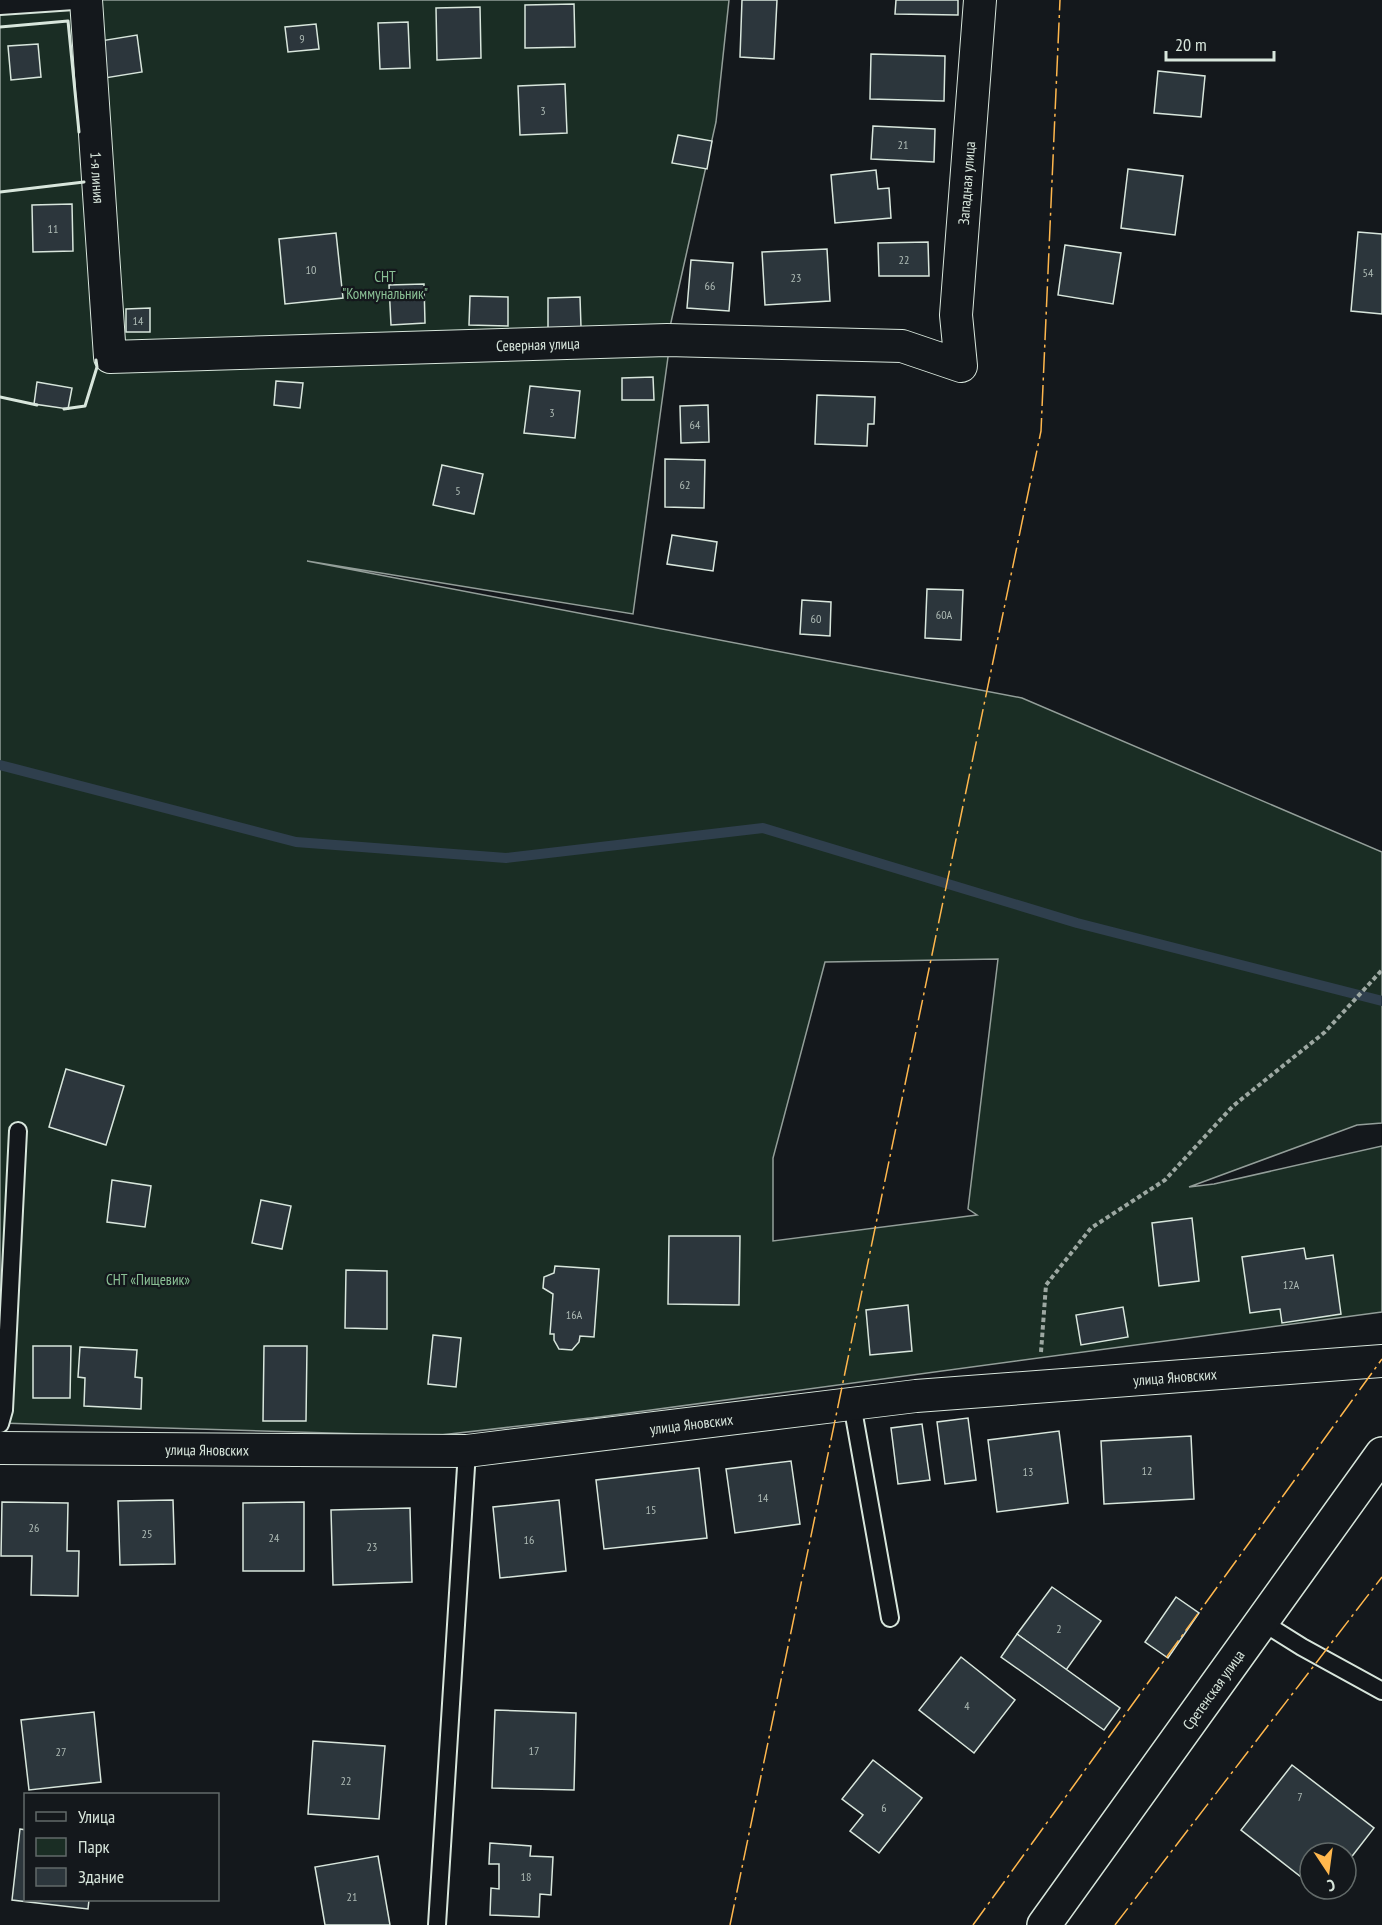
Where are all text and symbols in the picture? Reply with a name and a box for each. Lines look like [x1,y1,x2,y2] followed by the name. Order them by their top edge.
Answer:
[1166,24,1274,62] scale bar
[299,31,305,46] house number: 9
[1175,33,1207,56] text: 20 m
[540,103,546,118] house number: 3
[898,137,908,152] house number: 21
[953,141,979,226] street label: Западная улица
[87,151,109,204] street label: 1-я линия
[48,221,58,236] house number: 11
[899,252,909,267] house number: 22
[306,262,316,277] house number: 10
[1363,265,1374,280] house number: 54
[342,267,428,303] park label: СНТ "Коммунальник"
[791,270,801,285] house number: 23
[705,278,715,293] house number: 66
[133,313,144,328] house number: 14
[496,333,580,355] street label: Северная улица
[549,405,555,420] house number: 3
[690,417,701,432] house number: 64
[680,477,690,492] house number: 62
[455,483,461,498] house number: 5
[936,607,953,622] house number: 60А
[811,611,821,626] house number: 60
[106,1270,190,1289] park label: СНТ «Пищевик»
[1283,1277,1300,1292] house number: 12А
[566,1307,583,1322] house number: 16А
[1132,1364,1217,1389] street label: улица Яновских
[649,1409,734,1438] street label: улица Яновских
[165,1440,249,1459] street label: улица Яновских
[1142,1463,1152,1478] house number: 12
[1023,1464,1033,1479] house number: 13
[758,1490,769,1505] house number: 14
[646,1502,656,1517] house number: 15
[29,1520,39,1535] house number: 26
[142,1526,152,1541] house number: 25
[269,1530,280,1545] house number: 24
[524,1532,534,1547] house number: 16
[367,1539,377,1554] house number: 23
[1056,1621,1062,1636] house number: 2
[1178,1646,1248,1733] street label: Сретенская улица
[964,1698,970,1713] house number: 4
[529,1743,539,1758] house number: 17
[56,1744,66,1759] house number: 27
[341,1773,351,1788] house number: 22
[1297,1789,1303,1804] house number: 7
[24,1793,219,1901] legend
[881,1800,887,1815] house number: 6
[78,1805,115,1828] text: Улица
[78,1835,109,1858] text: Парк
[1298,1841,1358,1901] north arrow
[78,1865,124,1888] text: Здание
[521,1869,531,1884] house number: 18
[1325,1875,1337,1896] text: С
[347,1889,357,1904] house number: 21

